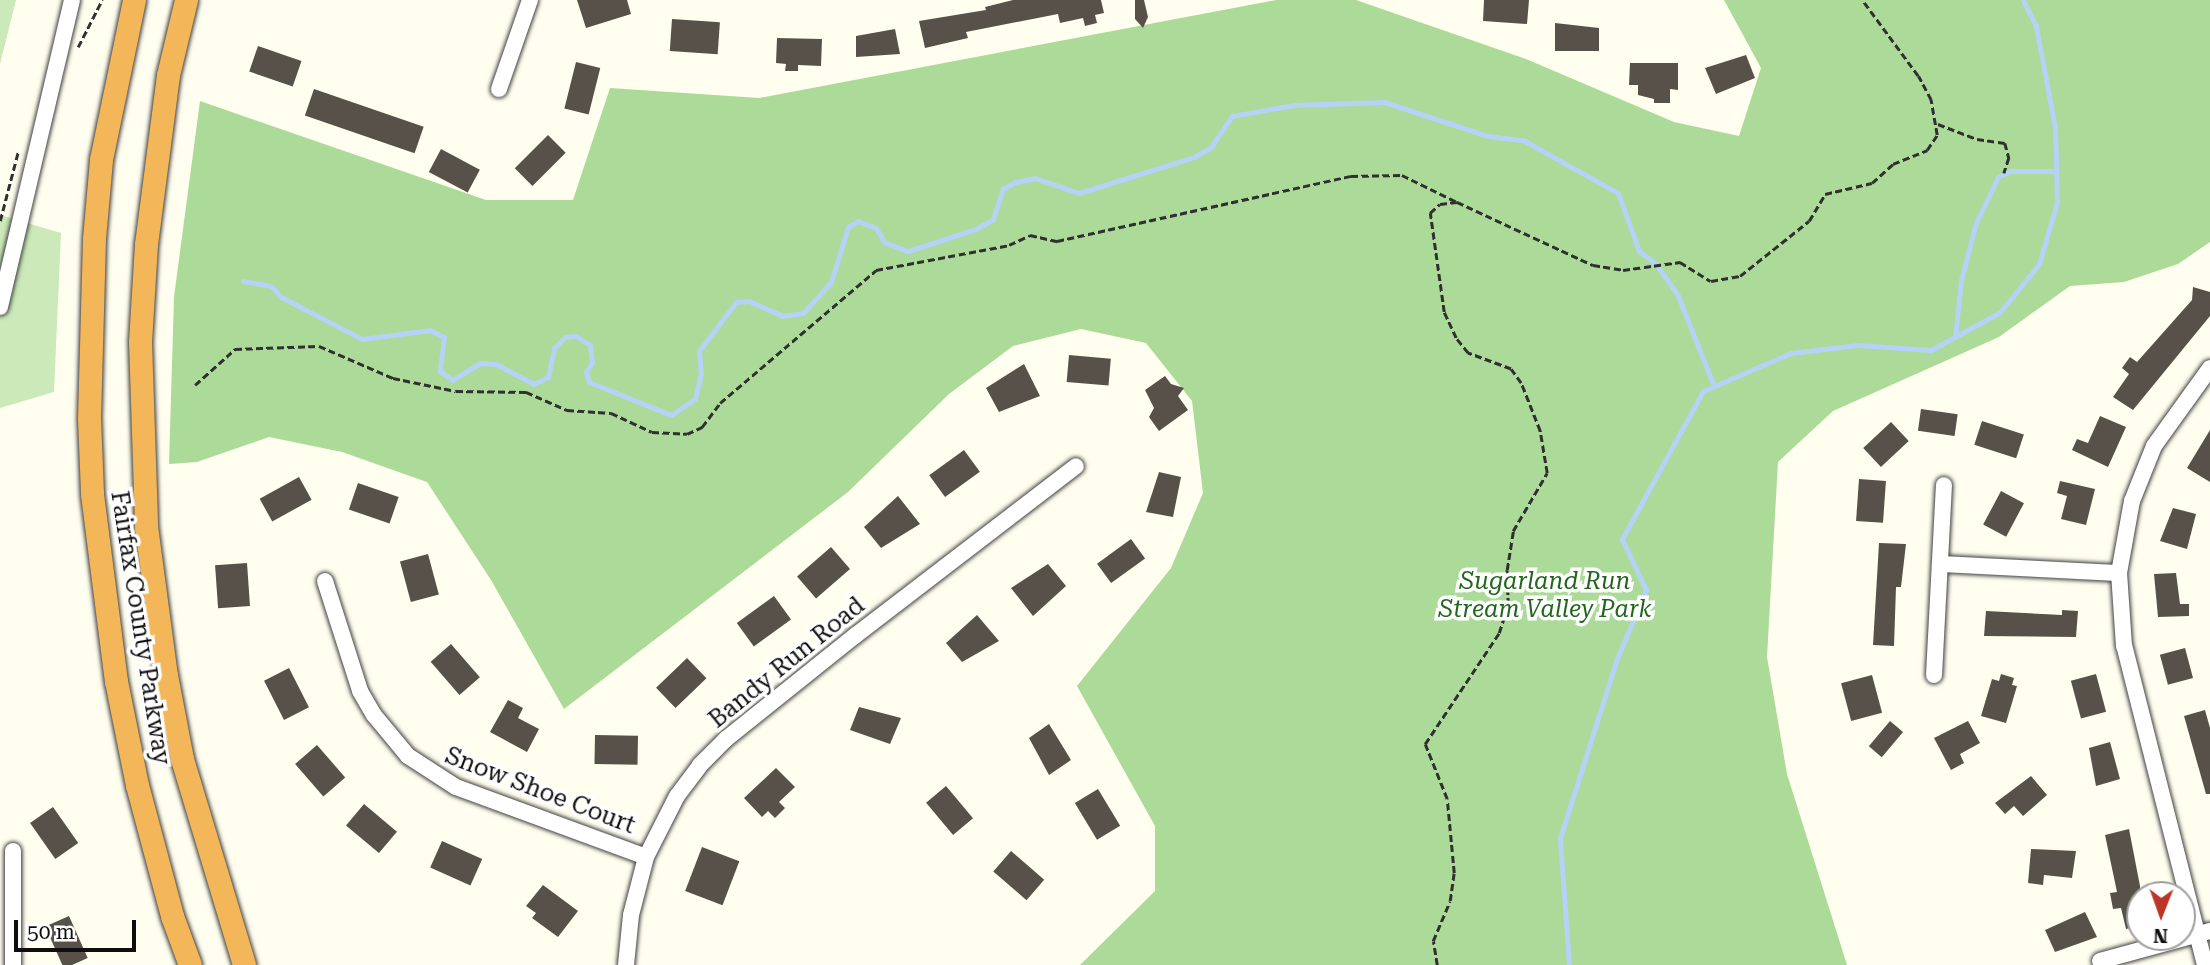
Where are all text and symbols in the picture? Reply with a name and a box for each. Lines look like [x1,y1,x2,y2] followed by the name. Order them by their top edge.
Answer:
[104,489,176,767] street label: Fairfax County Parkway
[1439,568,1651,624] park label: Sugarland Run Stream Valley Park
[703,591,871,735] street label: Bandy Run Road
[441,741,639,841] street label: Snow Shoe Court
[2126,881,2196,951] north arrow
[18,906,140,950] scale bar
[27,920,75,944] text: 50 m
[2153,924,2168,947] text: N

